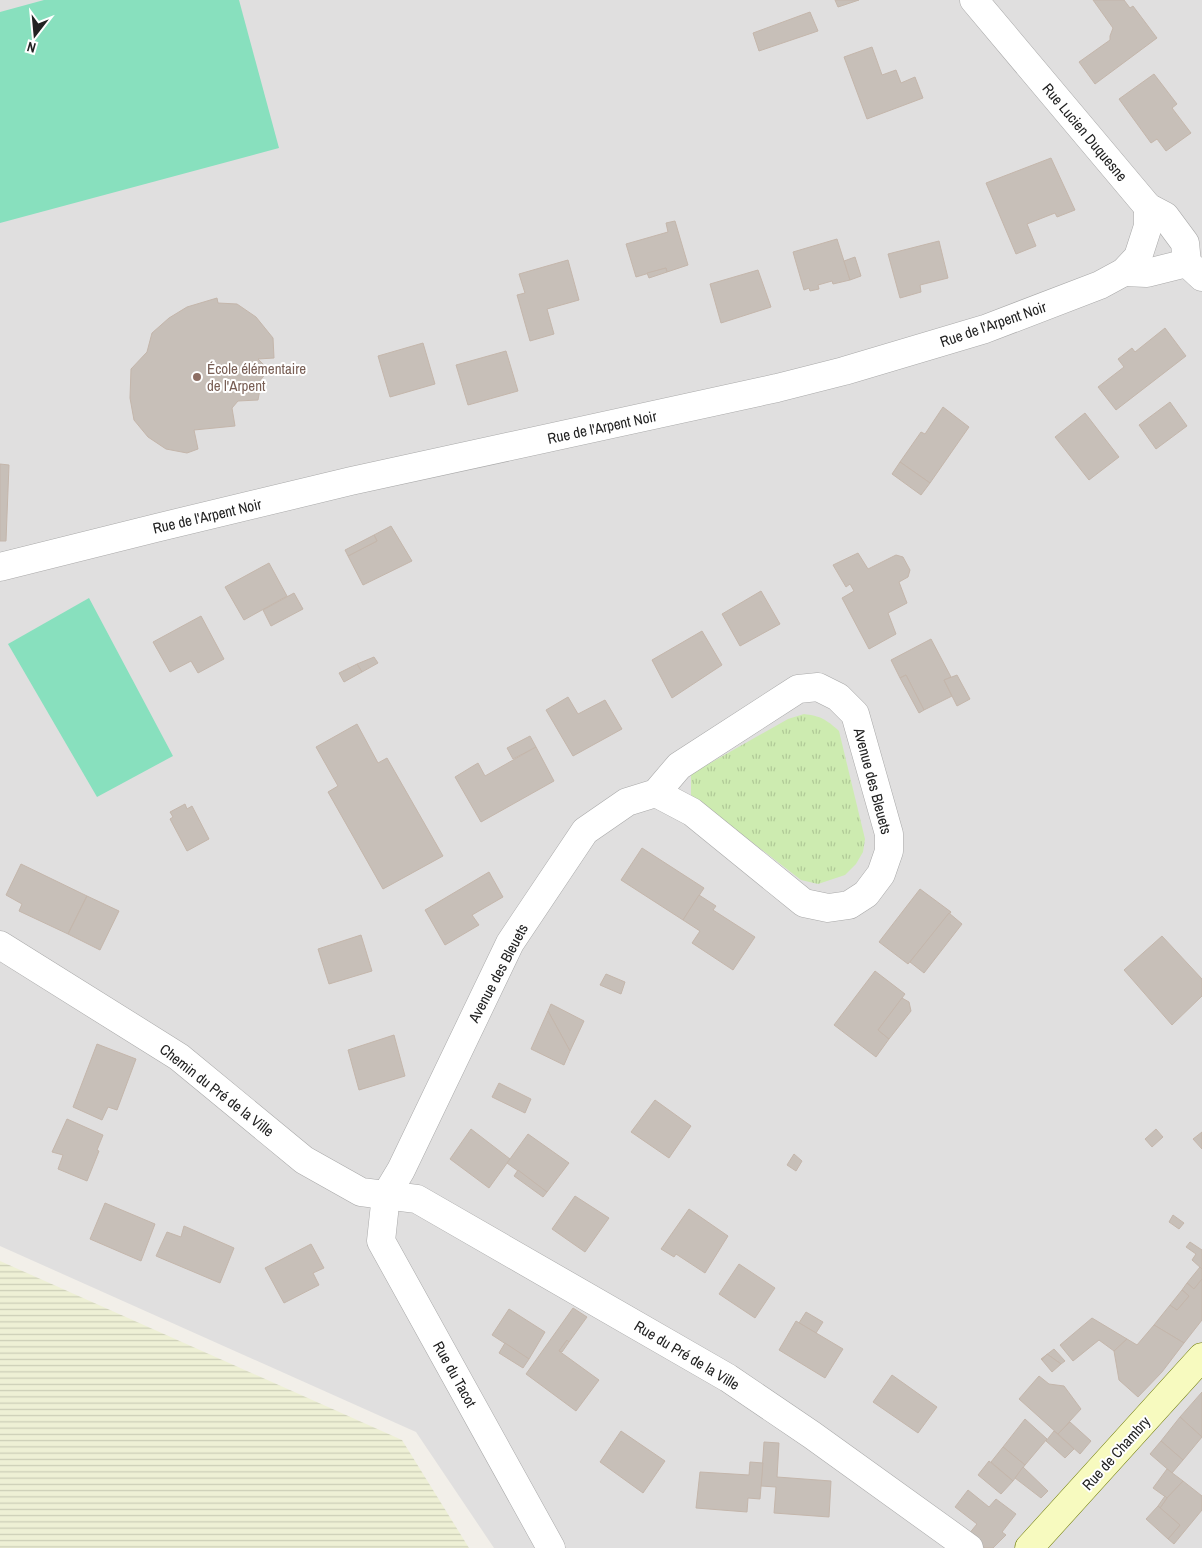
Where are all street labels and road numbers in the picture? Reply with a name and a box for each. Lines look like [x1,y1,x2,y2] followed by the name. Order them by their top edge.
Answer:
[1038,78,1132,186] street label: Rue Lucien Duquesne
[937,296,1049,352] street label: Rue de l'Arpent Noir
[545,405,659,449] street label: Rue de l'Arpent Noir
[151,493,263,539] street label: Rue de l'Arpent Noir
[848,725,897,836] street label: Avenue des Bleuets
[463,920,533,1027] street label: Avenue des Bleuets
[155,1039,279,1141] street label: Chemin du Pré de la Ville
[630,1315,744,1395] street label: Rue du Pré de la Ville
[428,1337,482,1411] street label: Rue du Tacot
[1077,1411,1155,1495] street label: Rue de Chambry

